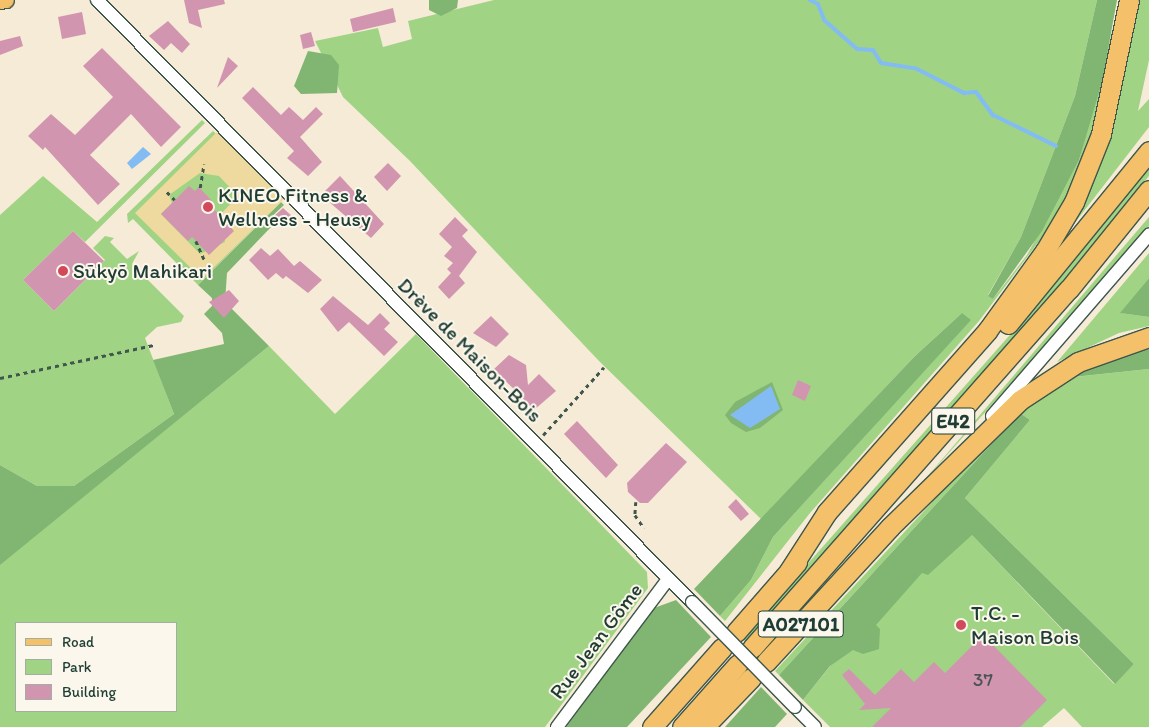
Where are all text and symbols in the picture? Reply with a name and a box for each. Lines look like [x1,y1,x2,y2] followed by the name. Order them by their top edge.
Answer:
[218,182,371,232] place label: KINEO Fitness & Wellness - Heusy
[202,201,214,213] marker: KINEO Fitness & Wellness - Heusy
[73,258,212,284] place label: Sūkyō Mahikari
[57,265,69,277] marker: Sūkyō Mahikari
[392,272,548,428] street label: Drève de Maison-Bois
[930,404,976,438] road number: E42
[544,578,648,704] street label: Rue Jean Gôme
[971,600,1079,650] place label: T.C. - Maison Bois
[757,606,845,642] road number: A027101
[955,619,967,631] marker: T.C. - Maison Bois
[15,622,178,712] legend
[62,633,94,651] text: Road
[62,658,92,676] text: Park
[973,669,993,691] house number: 37
[62,683,116,701] text: Building

